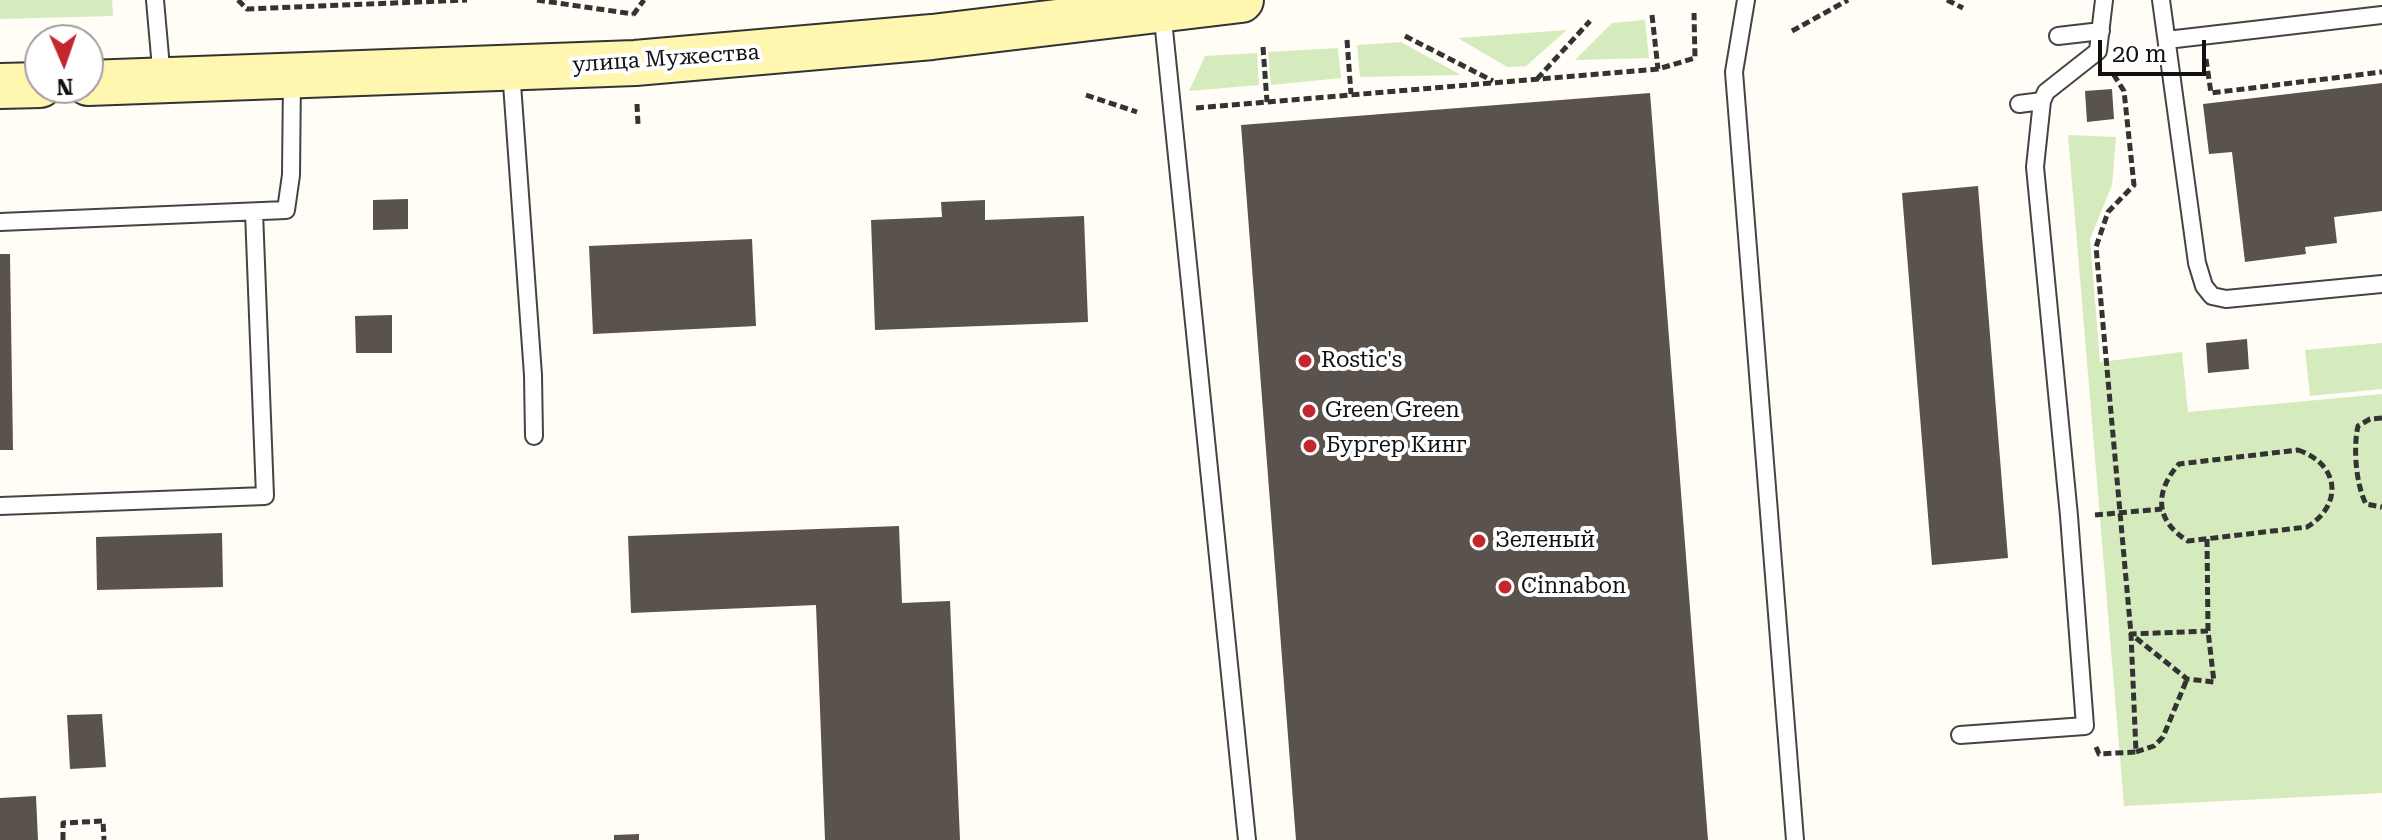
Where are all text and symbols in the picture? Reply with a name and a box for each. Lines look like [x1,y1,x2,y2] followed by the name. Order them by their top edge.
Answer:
[24,24,104,104] north arrow
[2102,24,2210,74] scale bar
[572,39,760,79] street label: улица Мужества
[2112,40,2167,68] text: 20 m
[56,74,74,99] text: N
[1321,348,1402,374] place label: Rostic's
[1296,352,1314,370] marker: Rostic's
[1325,398,1460,424] place label: Green Green
[1300,402,1318,420] marker: Green Green
[1326,433,1467,459] place label: Бургер Кинг
[1301,437,1319,455] marker: Бургер Кинг
[1495,528,1595,554] place label: Зеленый
[1470,532,1488,550] marker: Зеленый
[1521,574,1626,600] place label: Cinnabon
[1496,578,1514,596] marker: Cinnabon

